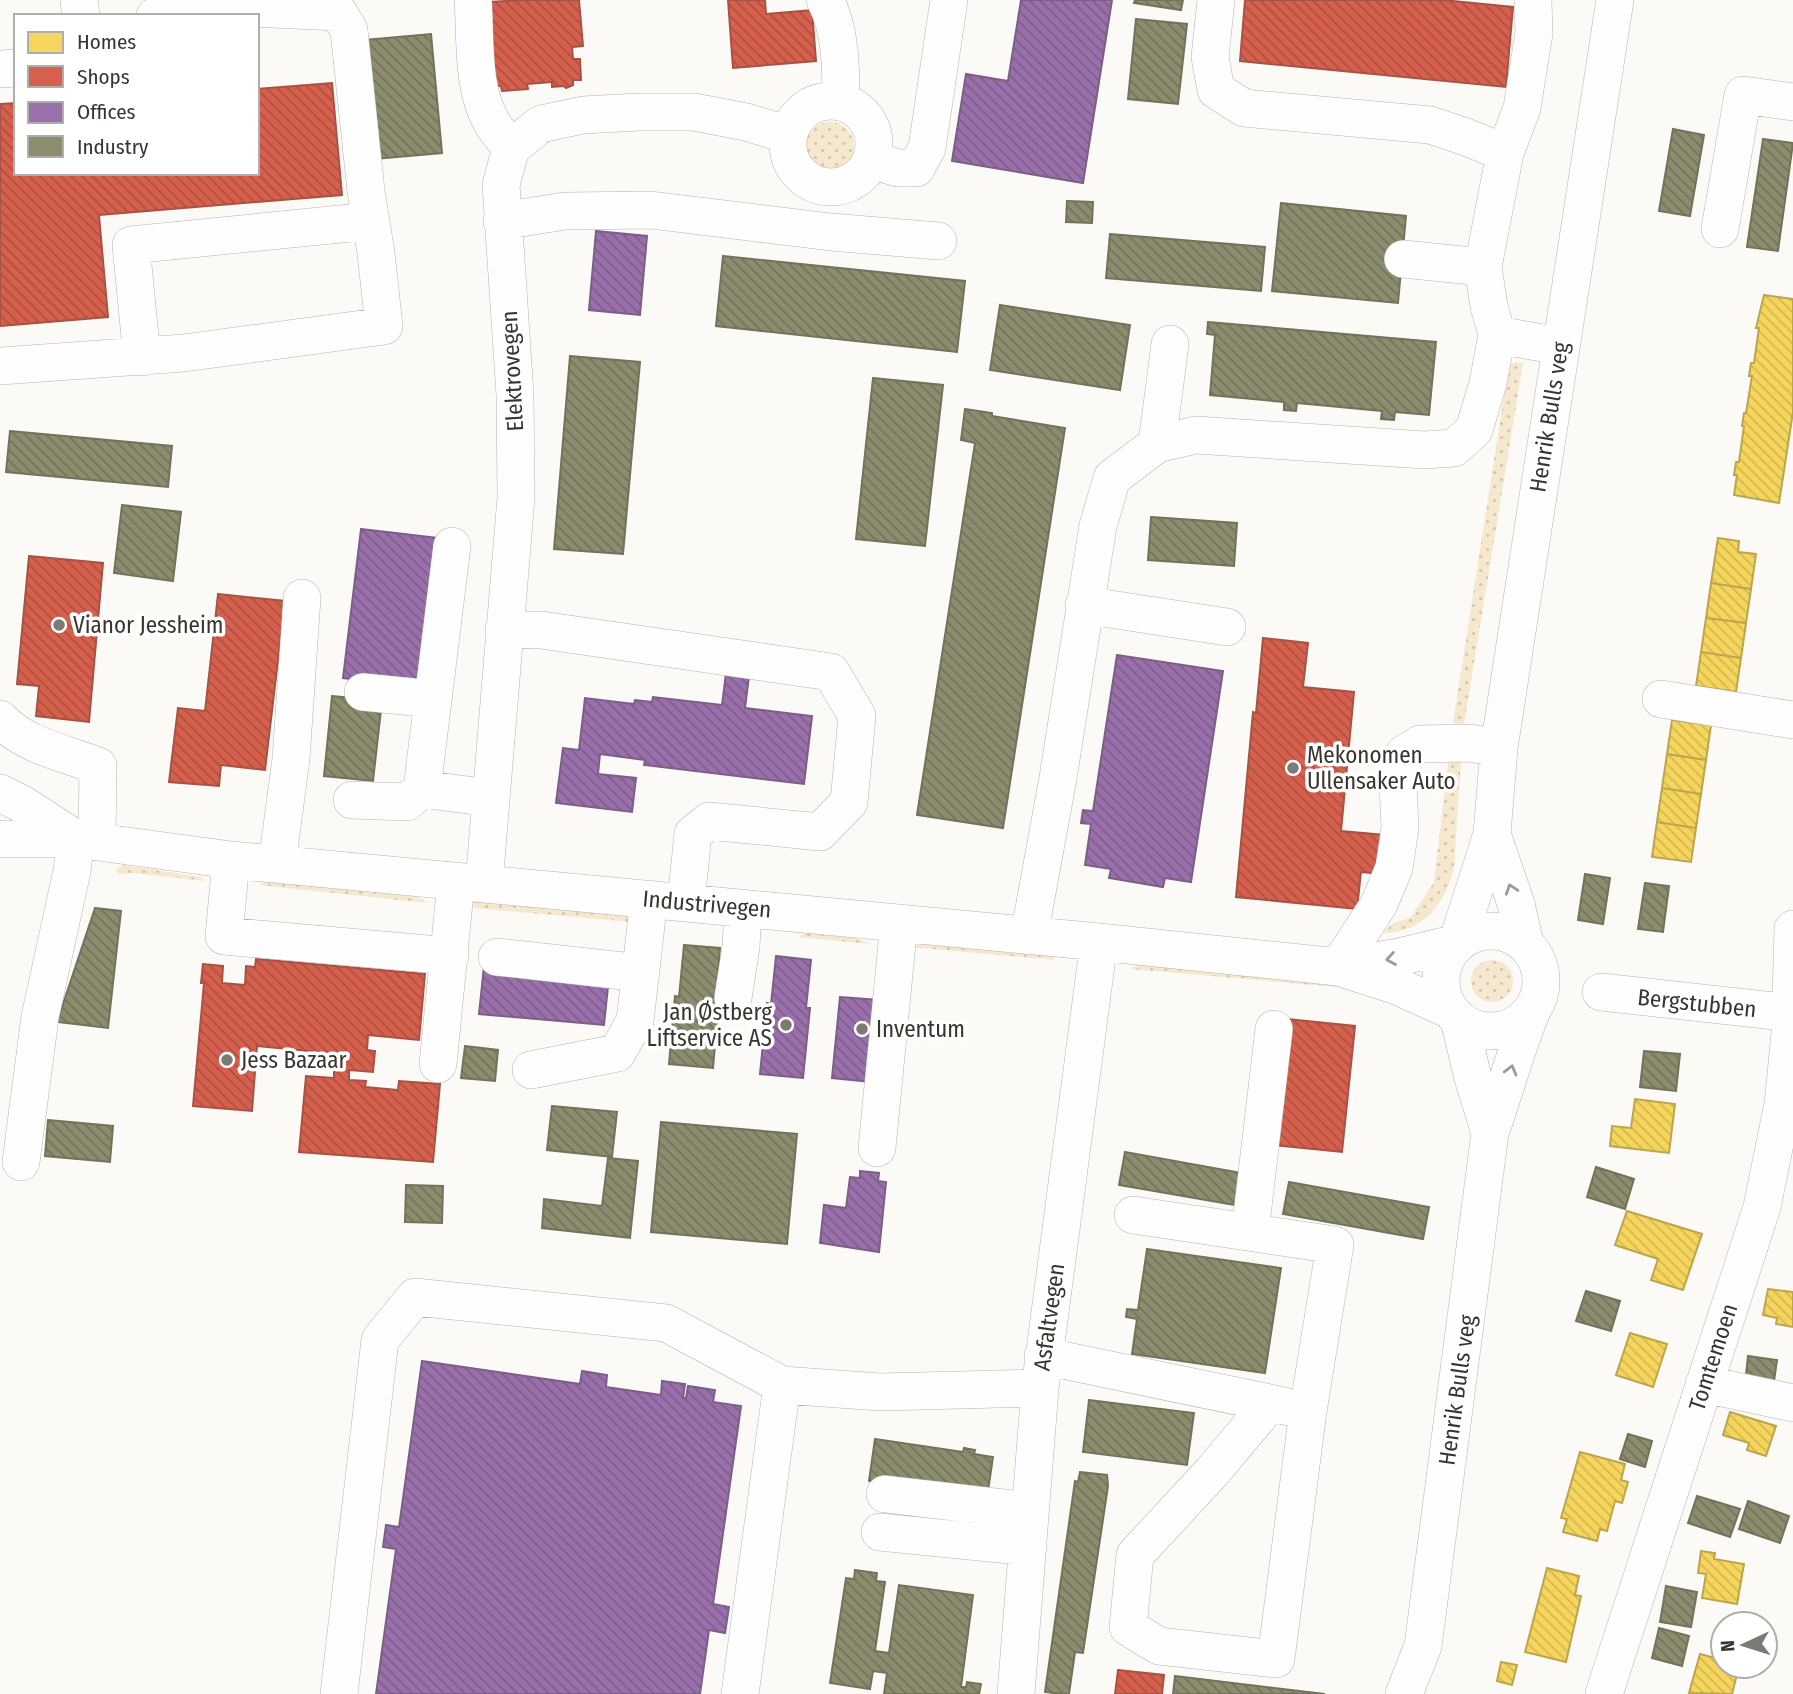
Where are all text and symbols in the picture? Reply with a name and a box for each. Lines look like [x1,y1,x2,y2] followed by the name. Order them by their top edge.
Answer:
[14,14,259,175] legend
[77,29,136,55] text: Homes
[77,64,130,90] text: Shops
[77,99,136,125] text: Offices
[77,134,149,160] text: Industry
[495,310,529,432] street label: Elektrovegen
[1523,340,1575,494] street label: Henrik Bulls veg
[73,611,223,639] place label: Vianor Jessheim
[51,617,67,633] marker: Vianor Jessheim
[1307,741,1456,795] place label: Mekonomen Ullensaker Auto
[1285,760,1301,776] marker: Mekonomen Ullensaker Auto
[1504,883,1519,895] one-way arrow
[641,884,773,924] street label: Industrivegen
[1385,950,1397,965] one-way arrow
[1636,983,1758,1023] street label: Bergstubben
[647,998,772,1052] place label: Jan Østberg Liftservice AS
[876,1015,965,1043] place label: Inventum
[778,1017,794,1033] marker: Jan Østberg Liftservice AS
[854,1021,870,1037] marker: Inventum
[241,1046,347,1074] place label: Jess Bazaar
[219,1052,235,1068] marker: Jess Bazaar
[1503,1064,1517,1076] one-way arrow
[1028,1261,1070,1373] street label: Asfaltvegen
[1683,1300,1743,1414] street label: Tomtemoen
[1433,1313,1481,1467] street label: Henrik Bulls veg
[1709,1610,1779,1680] north arrow
[1716,1640,1739,1653] text: N

